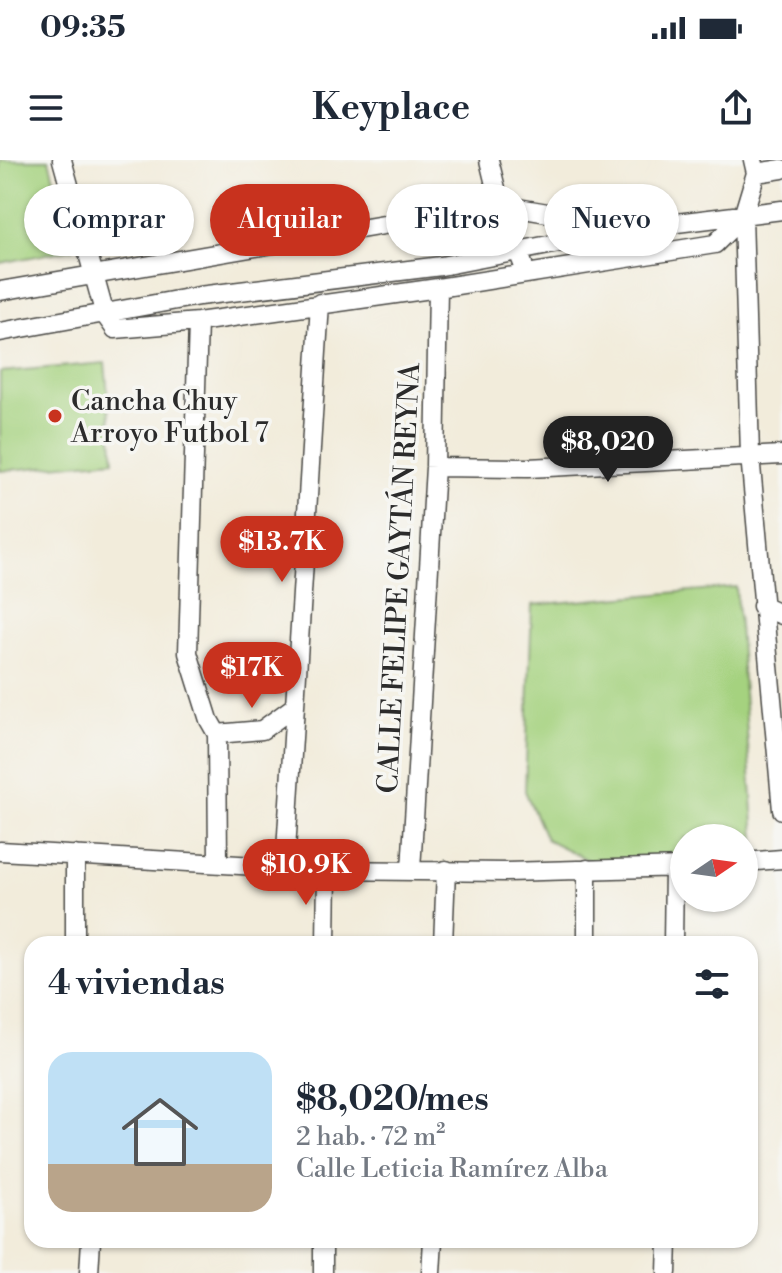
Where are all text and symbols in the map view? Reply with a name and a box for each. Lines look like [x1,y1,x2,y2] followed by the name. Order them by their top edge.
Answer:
[40,9,126,47] text: 09:35
[24,86,68,130] icon: menu
[312,86,470,131] text: Keyplace
[714,86,758,130] icon: share
[24,184,194,256] chip: Comprar
[210,184,370,256] chip: Alquilar
[386,184,528,256] chip: Filtros
[544,184,679,256] chip: Nuevo
[369,361,428,794] street label: CALLE FELIPE GAYTÁN REYNA
[70,384,269,451] place label: Cancha Chuy Arroyo Futbol 7
[46,407,64,425] marker: Cancha Chuy Arroyo Futbol 7
[543,416,673,484] pin: $8,020
[561,426,655,458] text: $8,020
[217,516,347,584] pin: $13.7K
[238,526,326,558] text: $13.7K
[205,642,299,710] pin: $17K
[221,652,283,684] text: $17K
[670,824,758,912] north arrow
[670,824,758,912] map controls
[241,839,371,907] pin: $10.9K
[261,849,351,881] text: $10.9K
[690,962,734,1006] icon: filters
[48,963,225,1005] text: 4 viviendas
[296,1079,489,1121] text: $8,020/mes
[112,1084,208,1180] icon: home
[296,1121,445,1153] text: 2 hab. · 72 m²
[296,1153,608,1185] text: Calle Leticia Ramírez Alba

